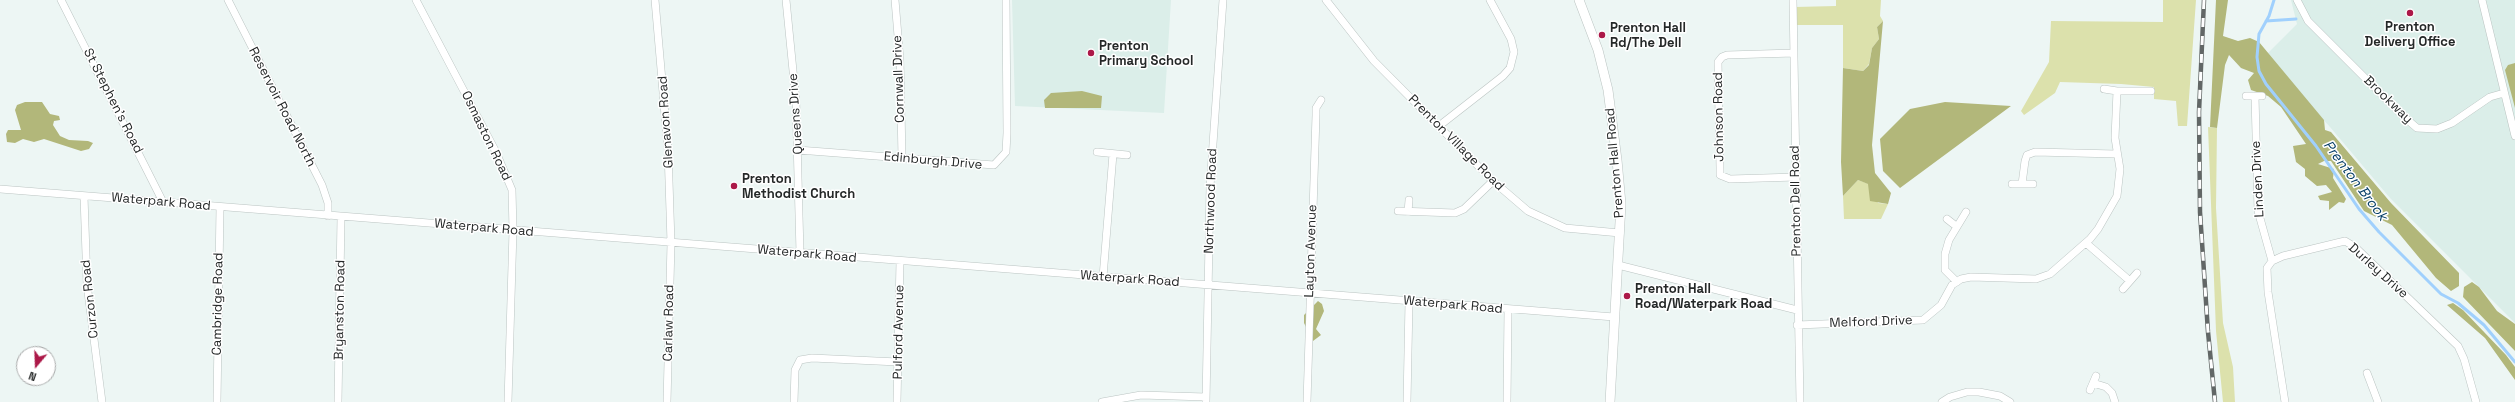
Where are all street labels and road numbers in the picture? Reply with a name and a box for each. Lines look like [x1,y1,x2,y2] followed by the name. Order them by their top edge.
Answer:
[890,35,908,123] street label: Cornwall Drive
[245,45,319,169] street label: Reservoir Road North
[80,46,146,156] street label: St Stephen's Road
[1710,72,1728,162] street label: Johnson Road
[785,73,807,155] street label: Queens Drive
[2360,73,2416,127] street label: Brookway
[655,75,677,169] street label: Glenavon Road
[458,89,514,183] street label: Osmaston Road
[1405,92,1507,194] street label: Prenton Village Road
[1602,107,1628,219] street label: Prenton Hall Road
[2248,140,2268,218] street label: Linden Drive
[1787,145,1805,257] street label: Prenton Dell Road
[1201,148,1221,254] street label: Northwood Road
[883,149,983,173] street label: Edinburgh Drive
[111,190,211,214] street label: Waterpark Road
[1302,204,1320,298] street label: Layton Avenue
[434,216,534,240] street label: Waterpark Road
[2345,240,2411,302] street label: Durley Drive
[757,242,857,266] street label: Waterpark Road
[209,252,227,356] street label: Cambridge Road
[78,259,102,339] street label: Curzon Road
[331,260,349,360] street label: Bryanston Road
[1080,268,1180,290] street label: Waterpark Road
[661,284,677,362] street label: Carlaw Road
[890,285,908,379] street label: Pulford Avenue
[1403,293,1503,317] street label: Waterpark Road
[1829,313,1913,331] street label: Melford Drive

